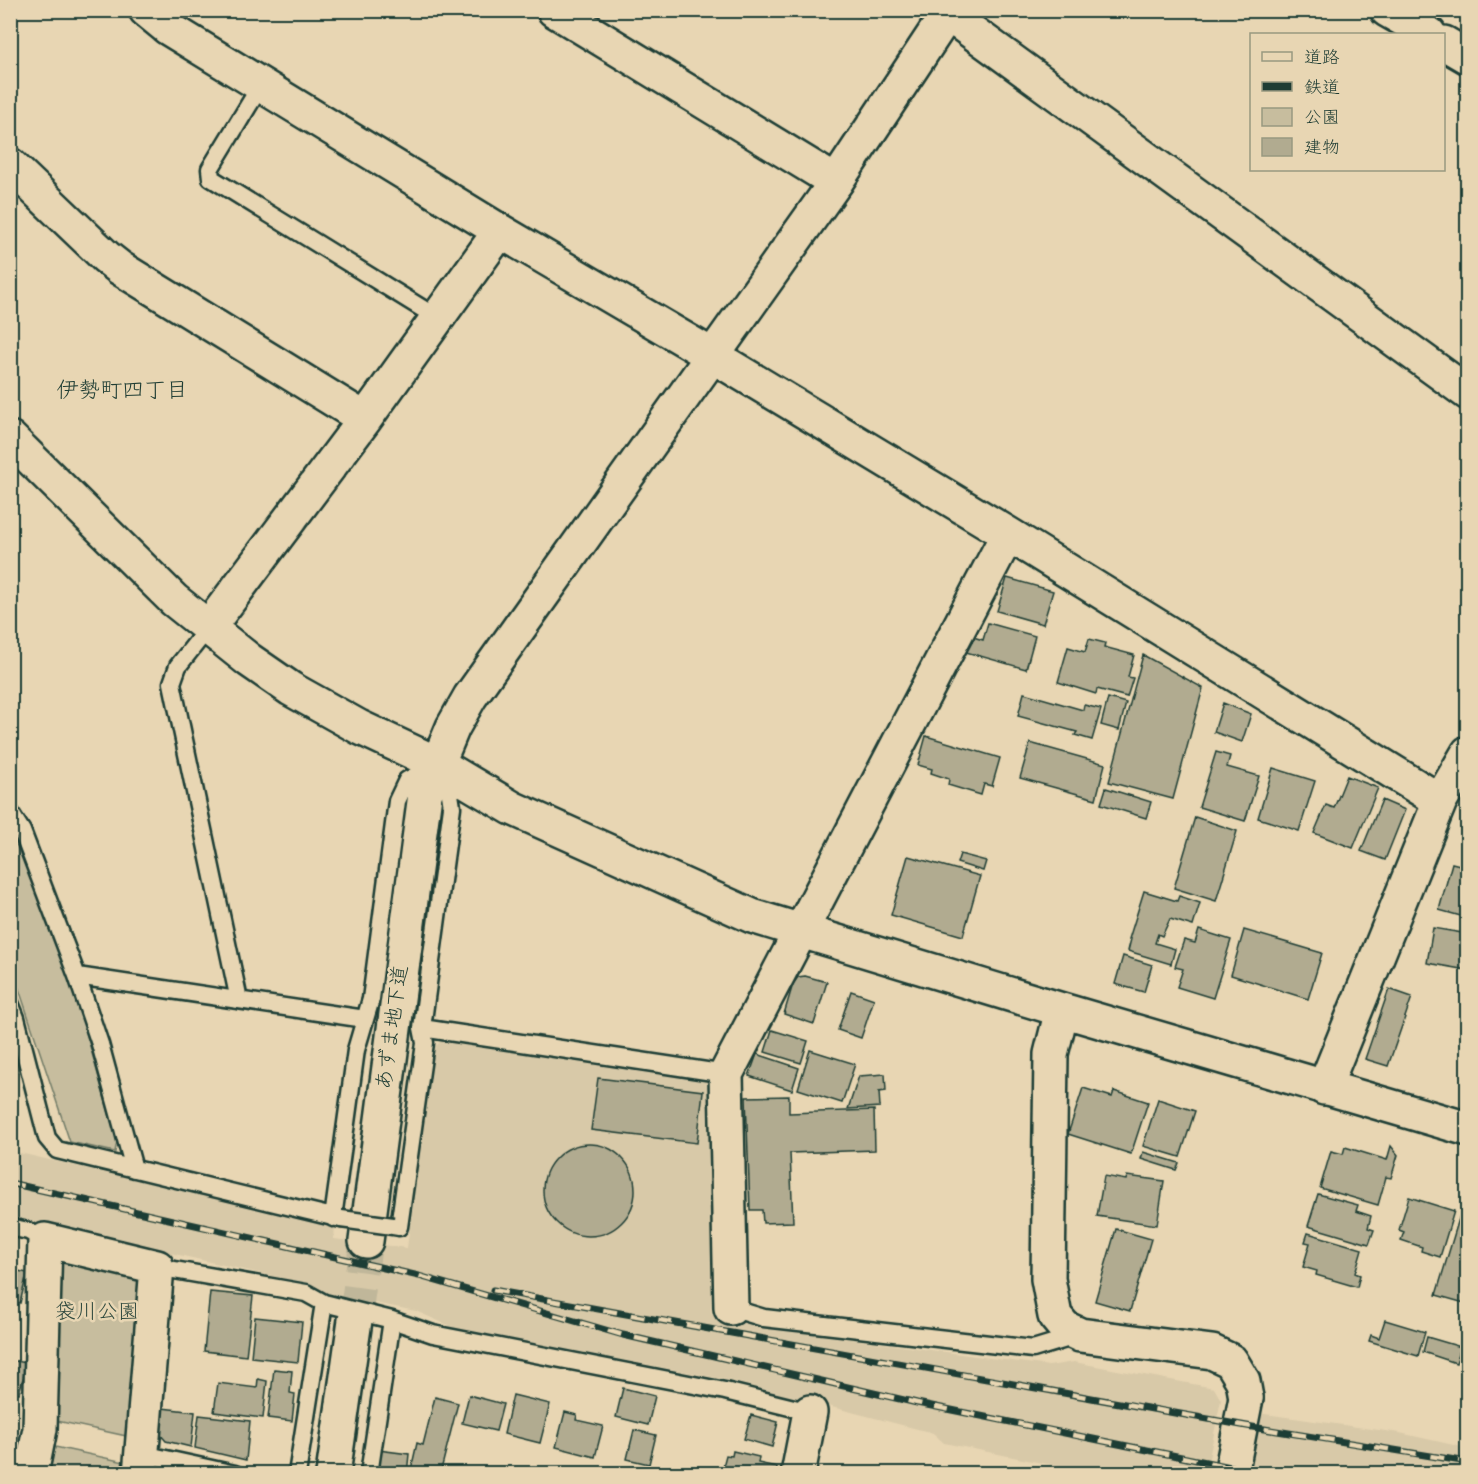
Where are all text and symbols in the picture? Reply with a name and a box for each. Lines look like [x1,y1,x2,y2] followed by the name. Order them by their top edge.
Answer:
[1250,33,1445,171] legend
[1304,48,1340,70] text: 道路
[1304,78,1340,100] text: 鉄道
[1304,109,1340,130] text: 公園
[1304,138,1340,160] text: 建物
[56,379,188,406] district label: 伊勢町四丁目
[373,964,416,1092] street label: あずま地下道
[55,1301,139,1327] park label: 袋川公園

